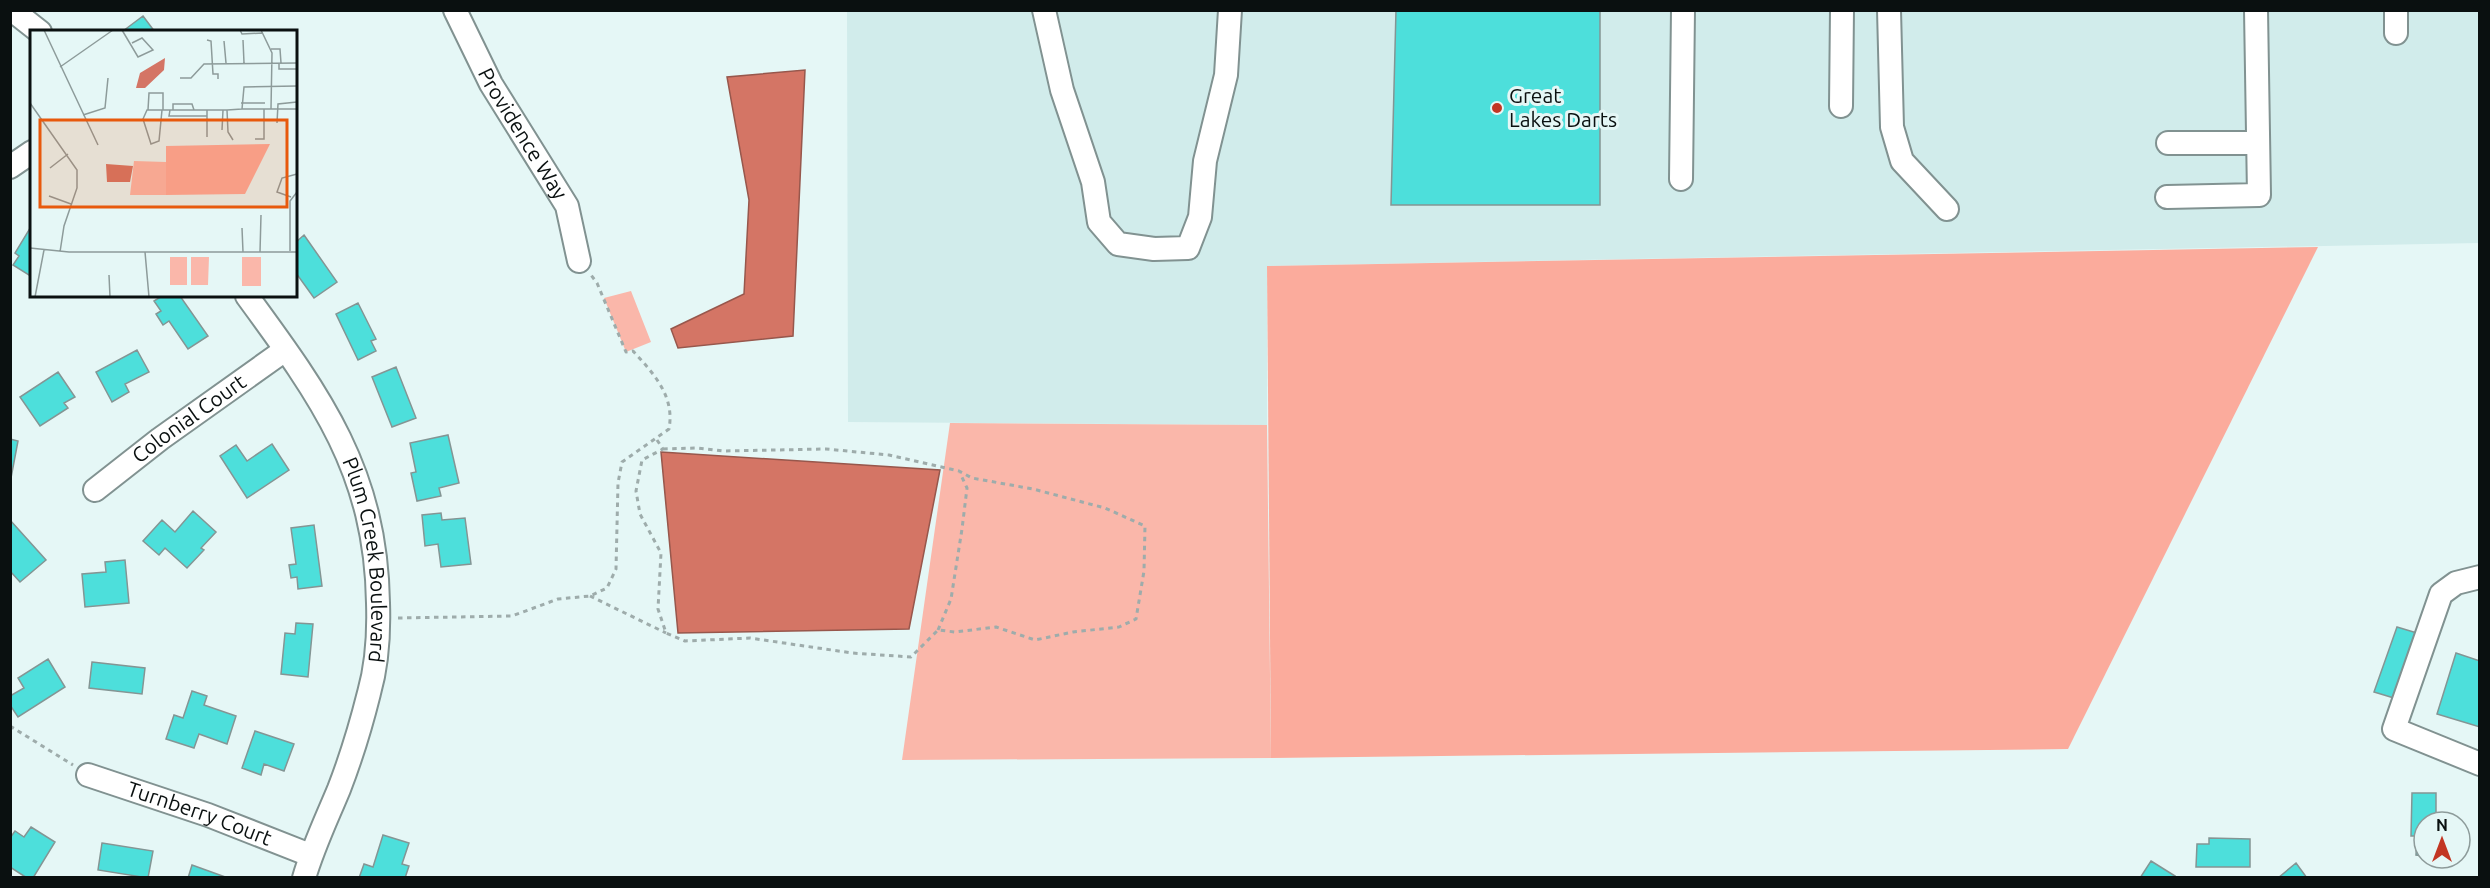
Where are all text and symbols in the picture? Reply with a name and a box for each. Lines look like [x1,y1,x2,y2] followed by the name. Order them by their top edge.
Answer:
[30,30,297,297] inset map
[474,64,573,203] street label: Providence Way
[1509,83,1617,131] place label: Great Lakes Darts
[1490,101,1504,115] marker: Great Lakes Darts
[127,369,250,467] street label: Colonial Court
[338,453,391,664] street label: Plum Creek Boulevard
[125,776,275,850] street label: Turnberry Court
[2412,810,2472,870] north arrow
[2436,816,2448,834] text: N

